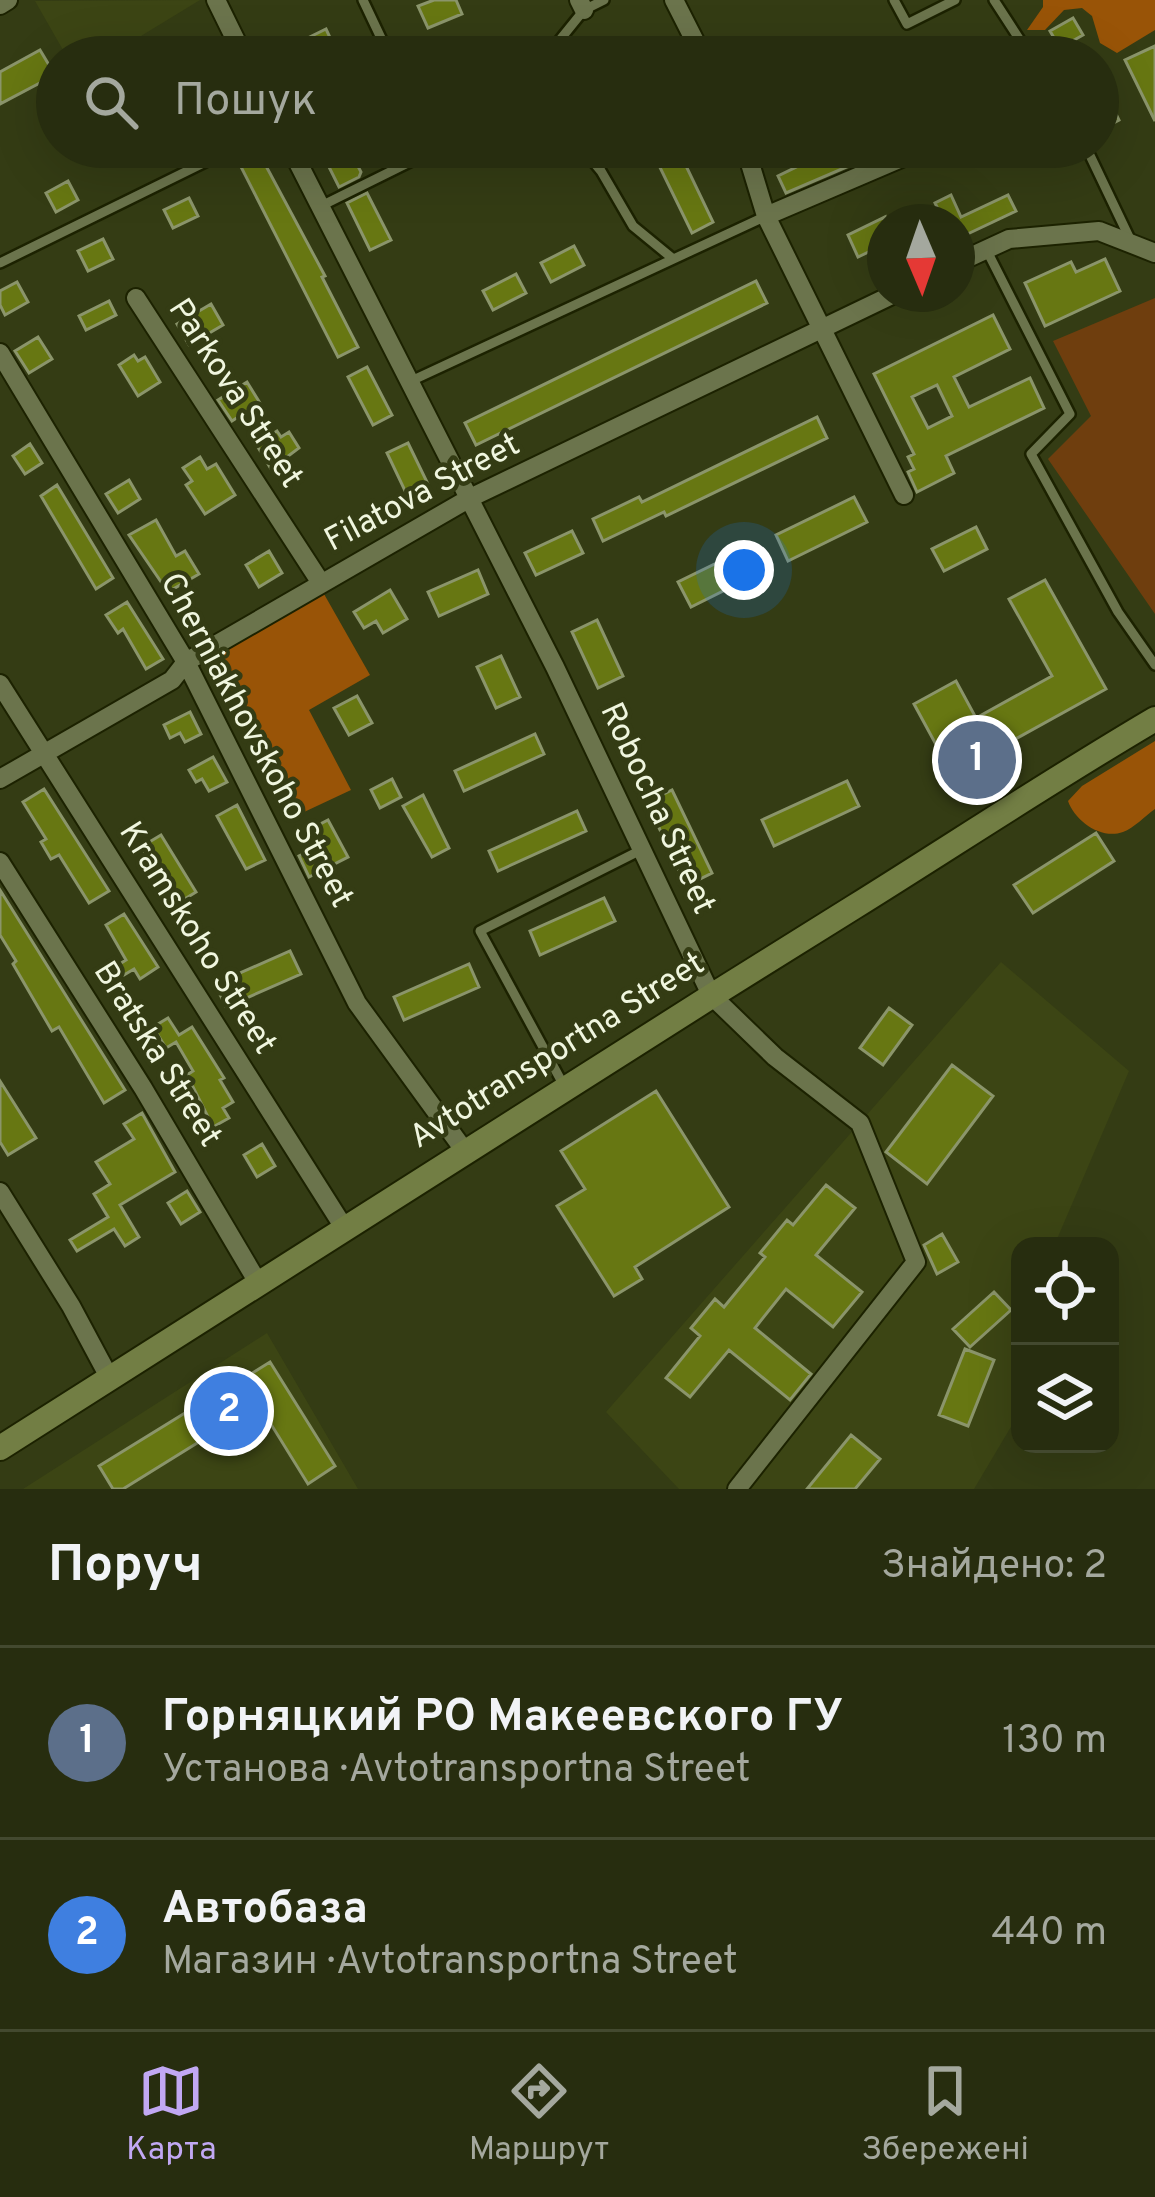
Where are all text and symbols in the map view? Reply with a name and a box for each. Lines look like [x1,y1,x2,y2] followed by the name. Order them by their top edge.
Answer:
[36,36,1119,168] search box
[78,69,144,135] icon: search
[174,74,317,131] text: Пошук
[867,204,975,312] north arrow
[157,291,311,497] street label: Parkova Street
[318,425,528,563] street label: Filatova Street
[714,540,774,600] your location
[149,566,361,916] street label: Cherniakhovskoho Street
[589,696,723,922] street label: Robocha Street
[938,715,1016,805] pin: 1
[108,815,284,1063] street label: Kramskoho Street
[403,944,713,1160] street label: Avtotransportna Street
[82,954,230,1156] street label: Bratska Street
[1011,1237,1119,1453] map controls
[1011,1237,1119,1345] button: locate
[1011,1345,1119,1453] button: layers
[190,1366,268,1456] pin: 2
[48,1535,203,1600] text: Поруч
[881,1543,1107,1592] text: Знайдено: 2
[162,1690,843,1747] text: Горняцкий РО Макеевского ГУ
[79,1718,95,1767] text: 1
[1002,1718,1107,1767] text: 130 m
[162,1747,750,1796] text: Установа · Avtotransportna Street
[162,1882,368,1939] text: Автобаза
[75,1910,99,1959] text: 2
[991,1910,1107,1959] text: 440 m
[162,1939,738,1988] text: Магазин · Avtotransportna Street
[126,2058,217,2172] tab: Карта
[469,2058,609,2172] tab: Маршрут
[861,2058,1029,2172] tab: Збережені

